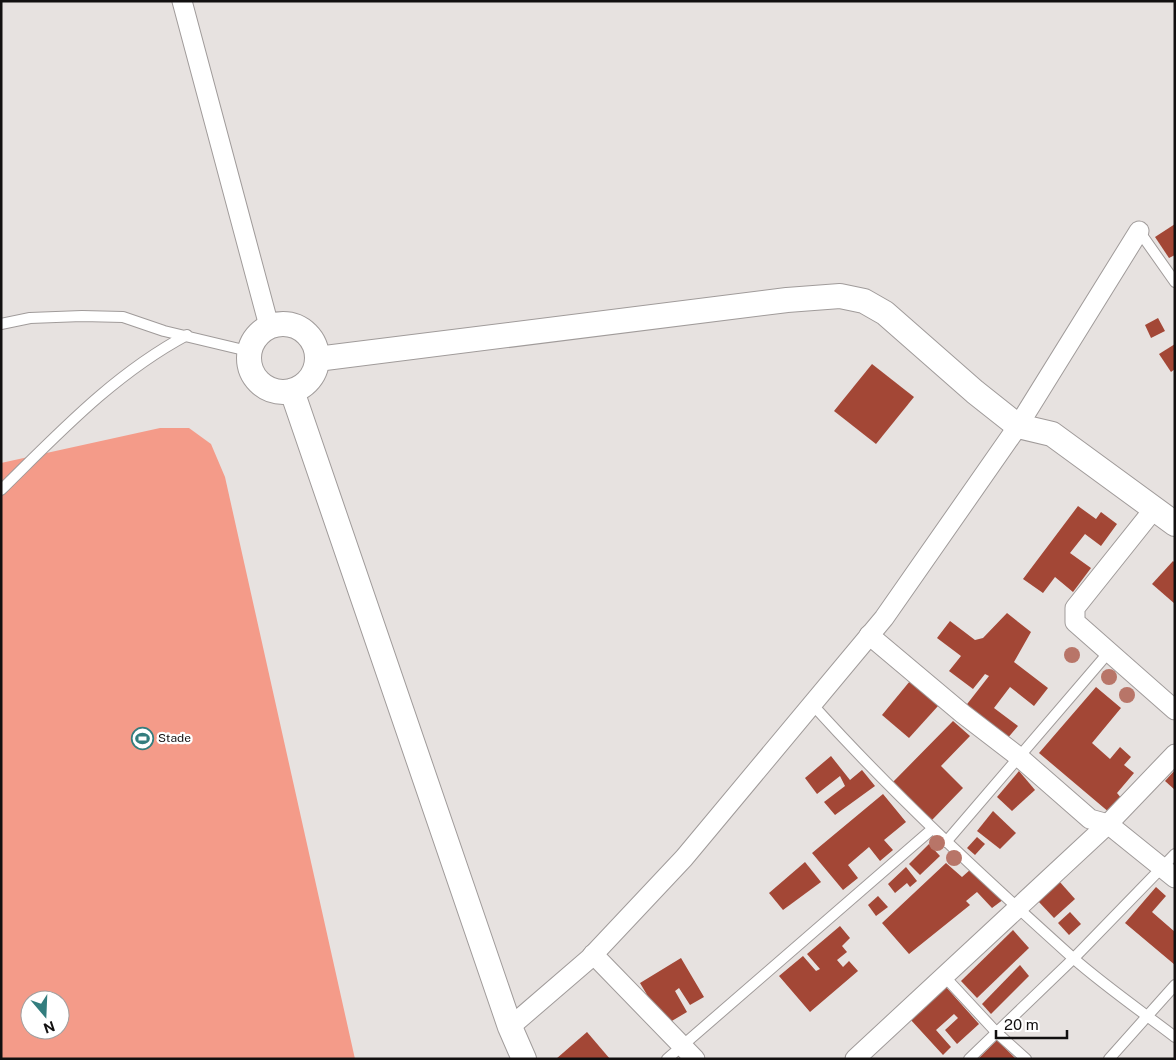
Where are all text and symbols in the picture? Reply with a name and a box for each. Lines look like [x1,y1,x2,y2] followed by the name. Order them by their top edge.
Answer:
[130,726,154,750] sports icon: Stade
[158,731,191,745] place label: Stade
[20,990,70,1040] north arrow
[996,1008,1067,1040] scale bar
[1004,1016,1039,1033] text: 20 m
[41,1018,57,1037] text: N

